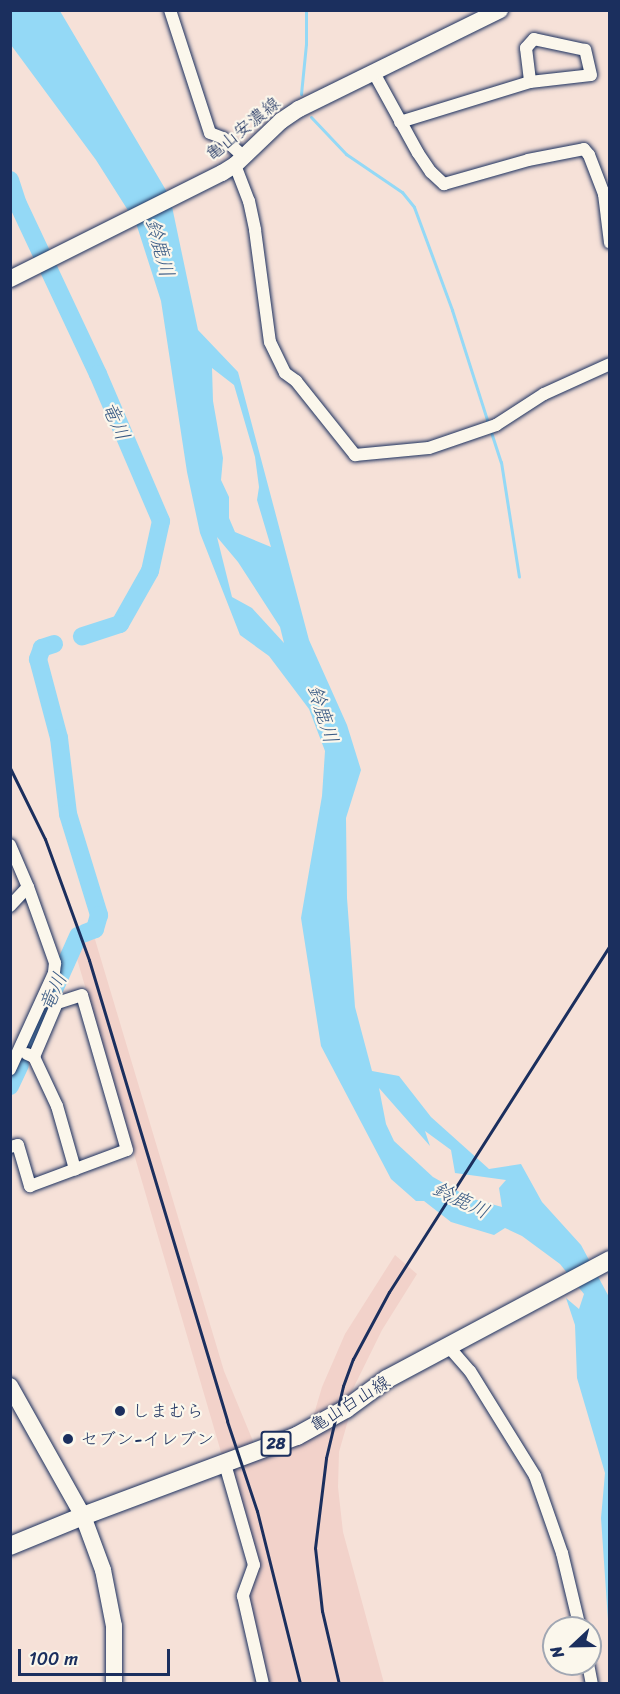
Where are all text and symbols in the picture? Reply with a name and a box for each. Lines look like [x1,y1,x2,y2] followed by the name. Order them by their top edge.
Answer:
[201,92,285,166] street label: 亀山安濃線
[141,216,179,280] water label: 鈴鹿川
[97,398,135,444] water label: 竜川
[303,682,343,746] water label: 鈴鹿川
[34,969,72,1015] water label: 竜川
[429,1176,493,1224] water label: 鈴鹿川
[306,1371,394,1437] street label: 亀山白山線
[132,1400,204,1422] place label: しまむら
[113,1404,127,1418] marker: しまむら
[80,1428,214,1450] place label: セブン-イレブン
[260,1431,292,1457] road number: 28
[61,1432,75,1446] marker: セブン-イレブン
[542,1616,602,1676] north arrow
[21,1637,172,1675] scale bar
[541,1642,572,1663] text: N
[29,1643,78,1675] text: 100 m

